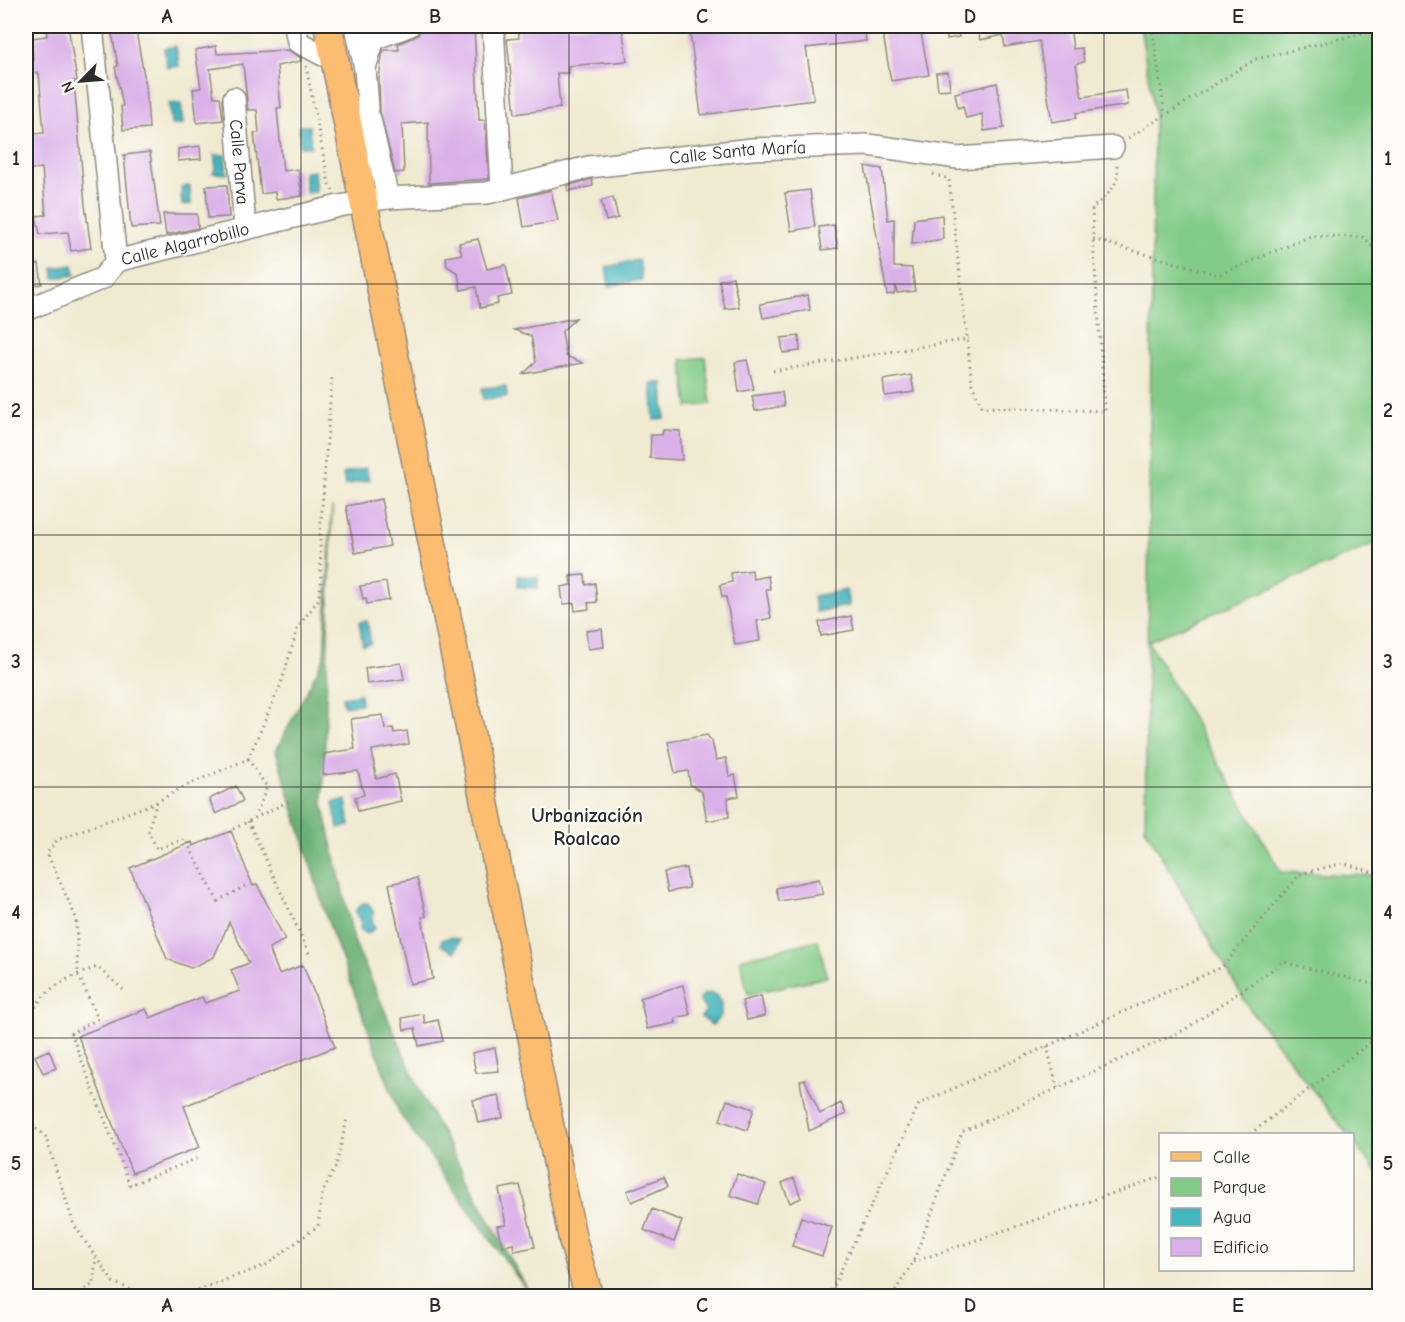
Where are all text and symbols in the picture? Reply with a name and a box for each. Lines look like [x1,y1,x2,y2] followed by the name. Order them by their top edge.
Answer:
[161,5,173,28] text: A
[429,5,441,28] text: B
[696,5,708,28] text: C
[964,5,976,28] text: D
[1232,5,1244,28] text: E
[51,51,111,111] north arrow
[58,78,79,95] text: N
[225,118,254,205] street label: Calle Parva
[668,137,807,169] street label: Calle Santa María
[12,147,20,170] text: 1
[1384,147,1392,170] text: 1
[119,218,251,270] street label: Calle Algarrobillo
[11,399,21,422] text: 2
[1383,399,1393,422] text: 2
[11,650,21,673] text: 3
[1383,650,1393,673] text: 3
[531,804,643,850] district label: Urbanización Roalcao
[11,901,21,924] text: 4
[1383,901,1393,924] text: 4
[1159,1133,1354,1271] legend
[1213,1147,1250,1168] text: Calle
[11,1152,21,1175] text: 5
[1383,1152,1393,1175] text: 5
[1213,1177,1266,1198] text: Parque
[1213,1207,1251,1228] text: Agua
[1213,1237,1269,1258] text: Edificio
[161,1294,173,1317] text: A
[429,1294,441,1317] text: B
[696,1294,708,1317] text: C
[964,1294,976,1317] text: D
[1232,1294,1244,1317] text: E

